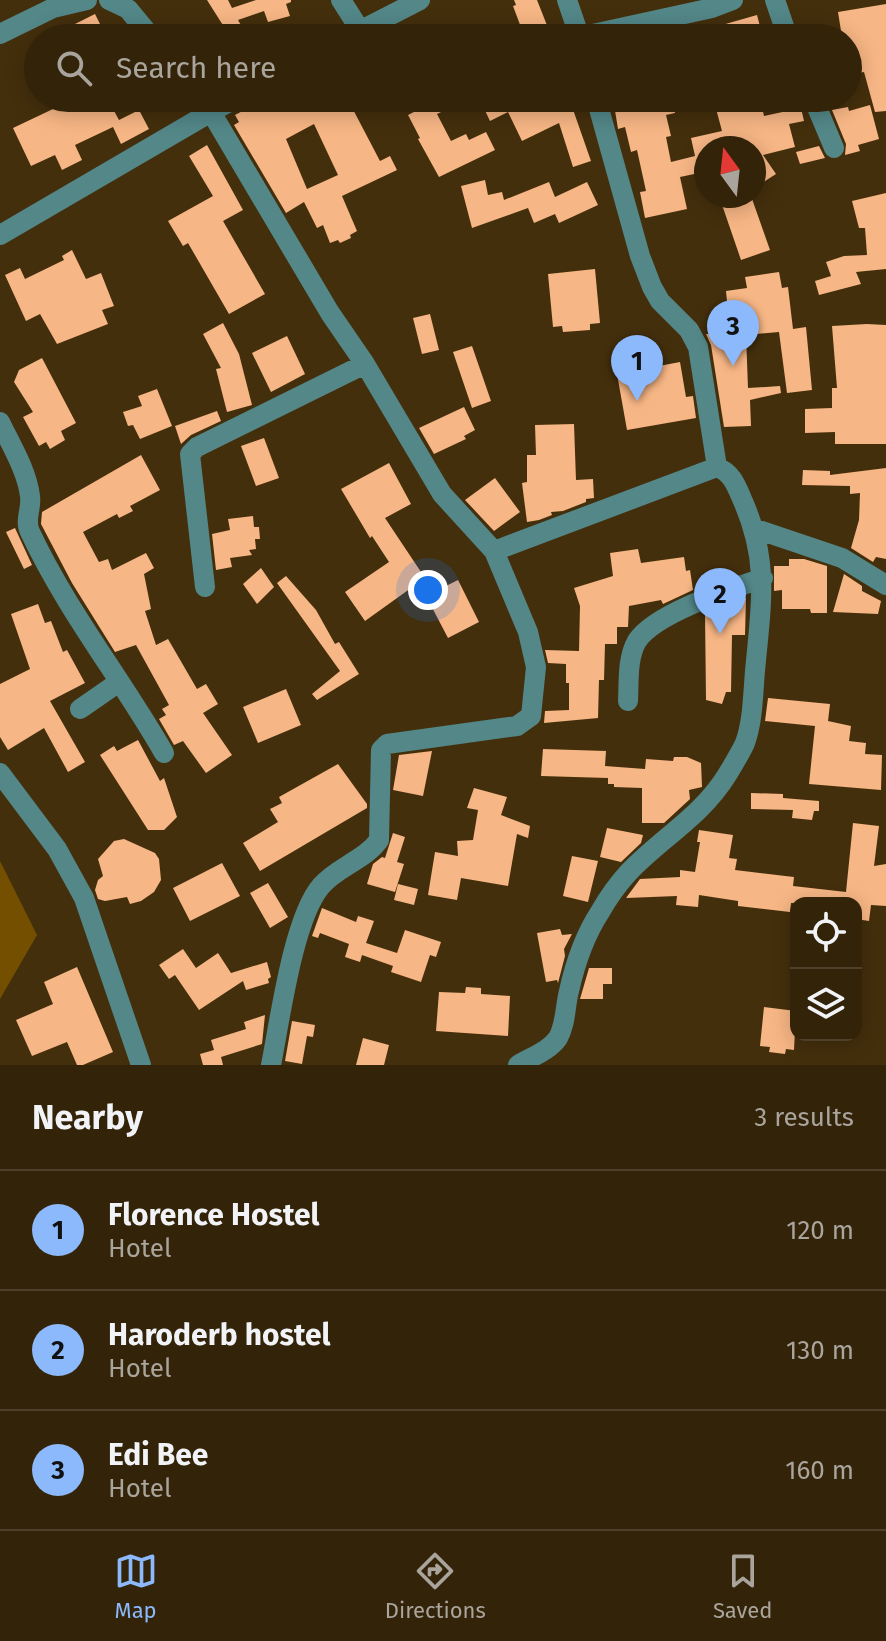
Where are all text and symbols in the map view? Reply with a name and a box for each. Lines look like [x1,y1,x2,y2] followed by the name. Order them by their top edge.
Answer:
[24,24,862,112] search box
[52,46,96,90] icon: search
[116,50,276,86] text: Search here
[694,136,766,208] north arrow
[707,300,759,366] pin: 3
[611,335,663,401] pin: 1
[694,568,746,634] pin: 2
[408,570,448,610] your location
[790,897,862,1041] map controls
[790,897,862,969] button: locate
[790,969,862,1041] button: layers
[32,1097,143,1138] text: Nearby
[754,1102,854,1133] text: 3 results
[108,1197,320,1233] text: Florence Hostel
[52,1215,64,1246] text: 1
[786,1215,854,1246] text: 120 m
[108,1233,172,1264] text: Hotel
[108,1317,331,1353] text: Haroderb hostel
[51,1335,65,1366] text: 2
[786,1335,854,1366] text: 130 m
[108,1353,172,1384] text: Hotel
[108,1437,208,1473] text: Edi Bee
[51,1455,65,1486] text: 3
[785,1455,854,1486] text: 160 m
[108,1473,172,1504] text: Hotel
[114,1549,158,1624] tab: Map
[385,1549,486,1624] tab: Directions
[713,1549,772,1624] tab: Saved

